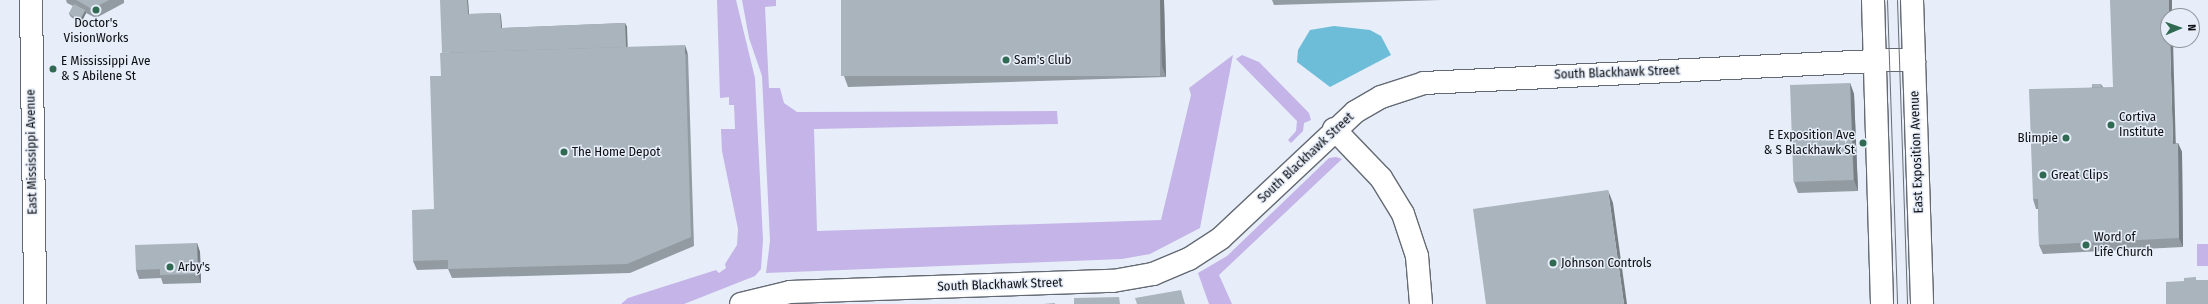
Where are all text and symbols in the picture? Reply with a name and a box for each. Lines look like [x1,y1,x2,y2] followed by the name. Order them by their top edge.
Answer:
[91,5,101,15] marker: Doctor's VisionWorks
[2160,8,2200,48] north arrow
[64,16,128,47] place label: Doctor's VisionWorks
[2185,24,2198,31] text: N
[1014,52,1071,68] place label: Sam's Club
[61,54,150,85] place label: E Mississippi Ave & S Abilene St
[1001,55,1011,65] marker: Sam's Club
[1554,63,1680,83] street label: South Blackhawk Street
[48,64,58,74] marker: E Mississippi Ave & S Abilene St
[23,89,41,215] street label: East Mississippi Avenue
[1907,90,1927,214] street label: East Exposition Avenue
[1255,110,1357,206] street label: South Blackhawk Street
[2119,110,2164,141] place label: Cortiva Institute
[2106,120,2116,130] marker: Cortiva Institute
[1764,128,1855,159] place label: E Exposition Ave & S Blackhawk St
[2018,130,2058,146] place label: Blimpie
[2061,133,2071,143] marker: Blimpie
[1858,138,1868,148] marker: E Exposition Ave & S Blackhawk St
[572,144,661,160] place label: The Home Depot
[559,147,569,157] marker: The Home Depot
[2051,167,2108,183] place label: Great Clips
[2038,170,2048,180] marker: Great Clips
[2094,230,2153,261] place label: Word of Life Church
[2081,240,2091,250] marker: Word of Life Church
[1561,255,1652,271] place label: Johnson Controls
[1548,258,1558,268] marker: Johnson Controls
[178,259,210,275] place label: Arby's
[165,262,175,272] marker: Arby's
[937,275,1063,295] street label: South Blackhawk Street

